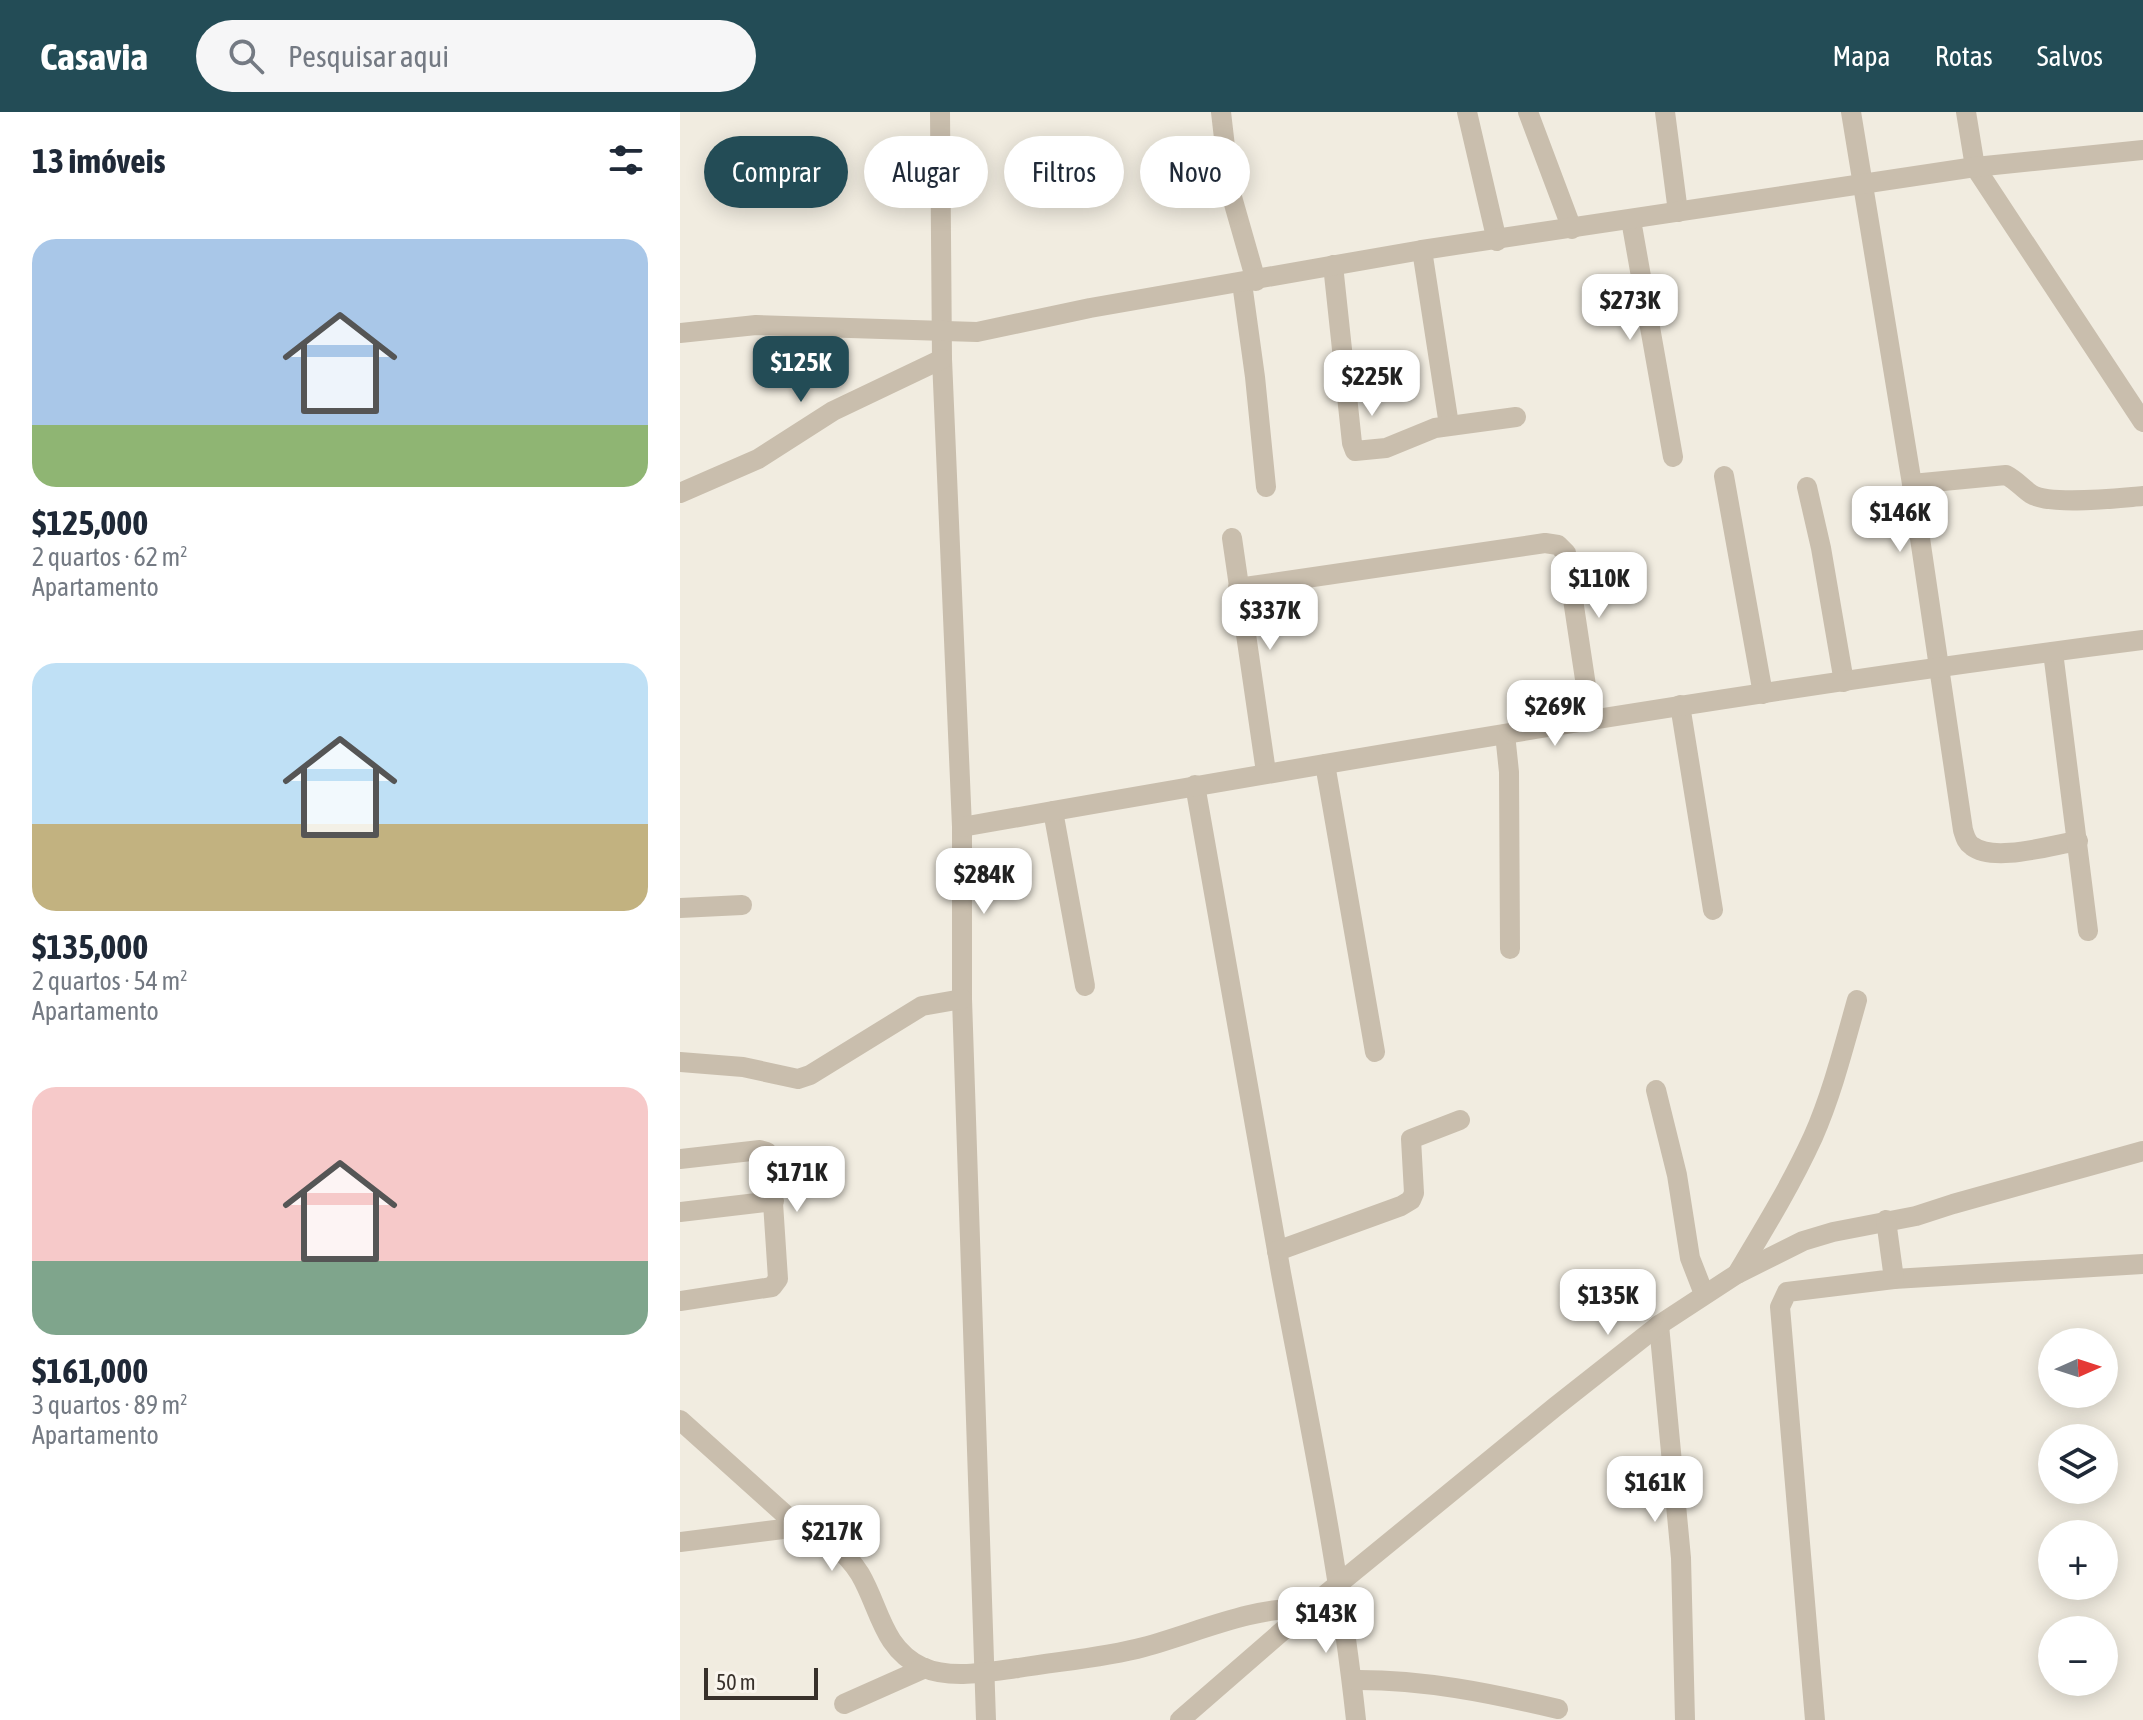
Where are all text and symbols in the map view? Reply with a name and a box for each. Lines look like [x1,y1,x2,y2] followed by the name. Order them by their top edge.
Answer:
[196,20,756,92] search box
[224,34,268,78] icon: search
[40,35,148,78] text: Casavia
[288,39,449,73] text: Pesquisar aqui
[1833,40,1891,72] text: Mapa
[1935,40,1993,72] text: Rotas
[2037,40,2103,72] text: Salvos
[704,136,848,208] chip: Comprar
[864,136,988,208] chip: Alugar
[1004,136,1124,208] chip: Filtros
[1140,136,1250,208] chip: Novo
[604,138,648,182] icon: filters
[32,141,165,180] text: 13 imóveis
[1574,274,1686,342] pin: $273K
[1600,285,1660,315] text: $273K
[268,291,412,435] icon: home
[745,336,857,404] pin: $125K
[771,347,831,377] text: $125K
[1316,350,1428,418] pin: $225K
[1342,361,1402,391] text: $225K
[1844,486,1956,554] pin: $146K
[1870,497,1930,527] text: $146K
[32,503,148,542] text: $125,000
[32,542,187,572] text: 2 quartos · 62 m²
[1543,552,1655,620] pin: $110K
[1569,563,1629,593] text: $110K
[32,572,159,602] text: Apartamento
[1214,584,1326,652] pin: $337K
[1240,595,1300,625] text: $337K
[1499,680,1611,748] pin: $269K
[1525,691,1585,721] text: $269K
[268,715,412,859] icon: home
[928,848,1040,916] pin: $284K
[954,859,1014,889] text: $284K
[32,927,148,966] text: $135,000
[32,966,187,996] text: 2 quartos · 54 m²
[32,996,159,1026] text: Apartamento
[268,1139,412,1283] icon: home
[741,1146,853,1214] pin: $171K
[767,1157,827,1187] text: $171K
[1552,1269,1664,1337] pin: $135K
[1578,1280,1638,1310] text: $135K
[2038,1328,2118,1408] north arrow
[2038,1328,2118,1696] map controls
[32,1351,148,1390] text: $161,000
[32,1390,187,1420] text: 3 quartos · 89 m²
[32,1420,159,1450] text: Apartamento
[2038,1424,2118,1504] button: layers
[1599,1456,1711,1524] pin: $161K
[1625,1467,1685,1497] text: $161K
[776,1505,888,1573] pin: $217K
[802,1516,862,1546] text: $217K
[2038,1520,2118,1600] button: +
[1270,1587,1382,1655] pin: $143K
[1296,1598,1356,1628] text: $143K
[2038,1616,2118,1696] button: −
[704,1664,818,1700] scale bar
[716,1669,756,1695] text: 50 m

